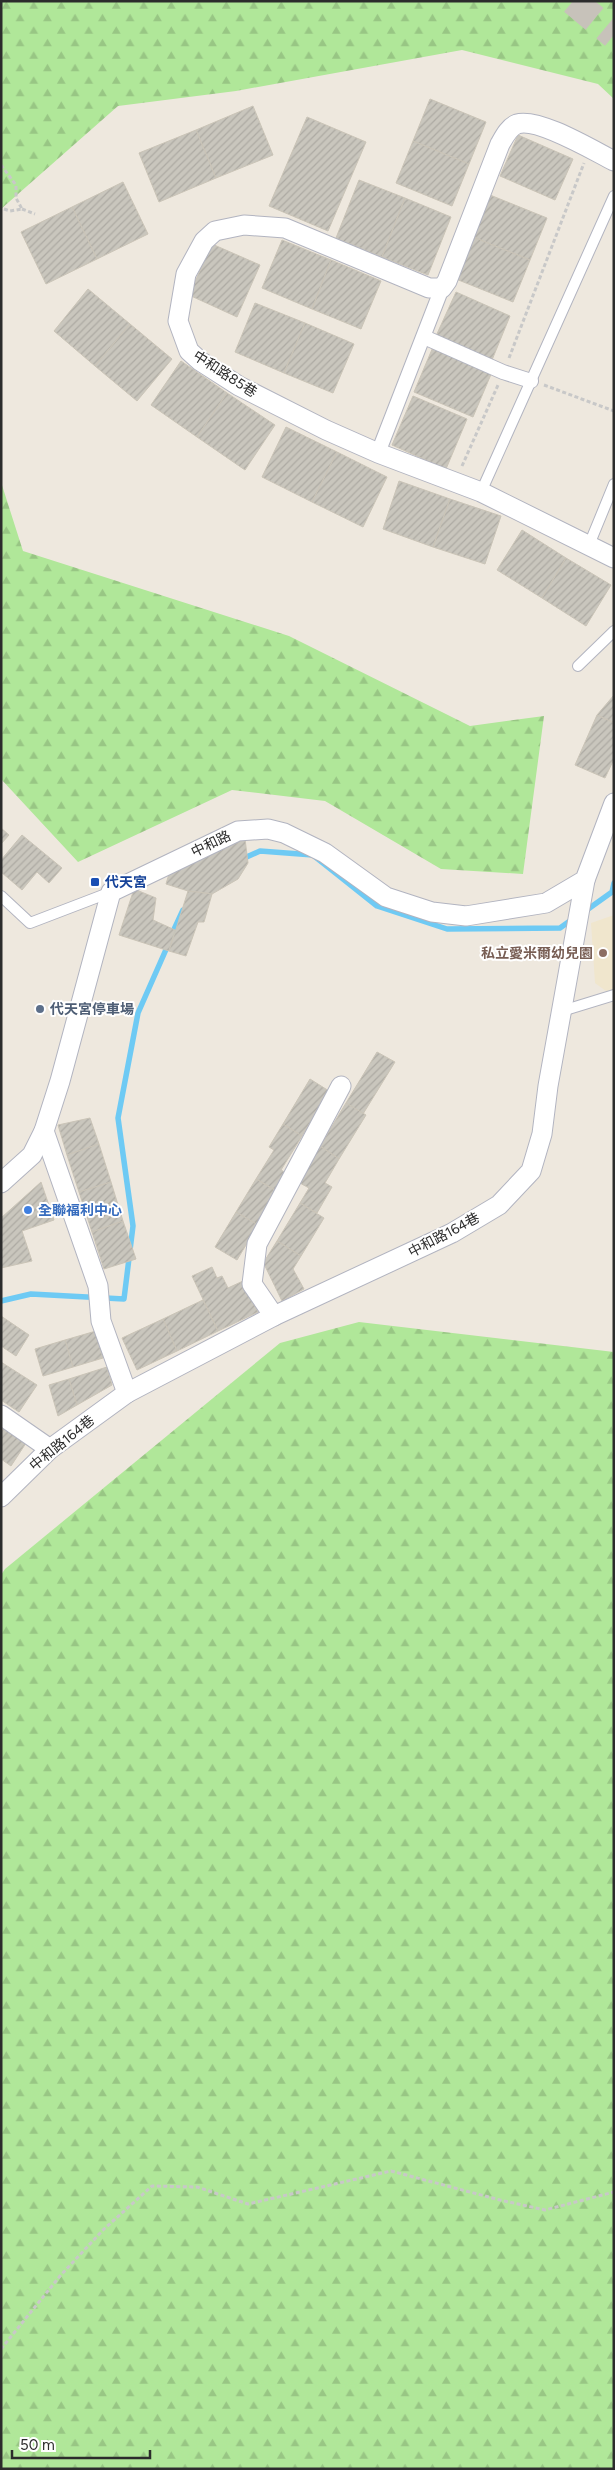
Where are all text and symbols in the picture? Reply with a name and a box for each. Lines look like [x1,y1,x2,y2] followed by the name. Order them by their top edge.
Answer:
[190,347,260,401] street label: 中和路85巷
[188,827,234,861] street label: 中和路
[104,874,147,891] place label: 代天宮
[89,876,101,888] marker: 代天宮
[481,945,593,962] place label: 私立愛米爾幼兒園
[597,947,609,959] marker: 私立愛米爾幼兒園
[49,1001,134,1018] place label: 代天宮停車場
[34,1003,46,1015] marker: 代天宮停車場
[38,1202,122,1219] place label: 全聯福利中心
[22,1204,34,1216] marker: 全聯福利中心
[405,1209,483,1261] street label: 中和路164巷
[26,1412,98,1474] street label: 中和路164巷
[12,2428,150,2460] scale bar
[20,2436,55,2454] text: 50 m

